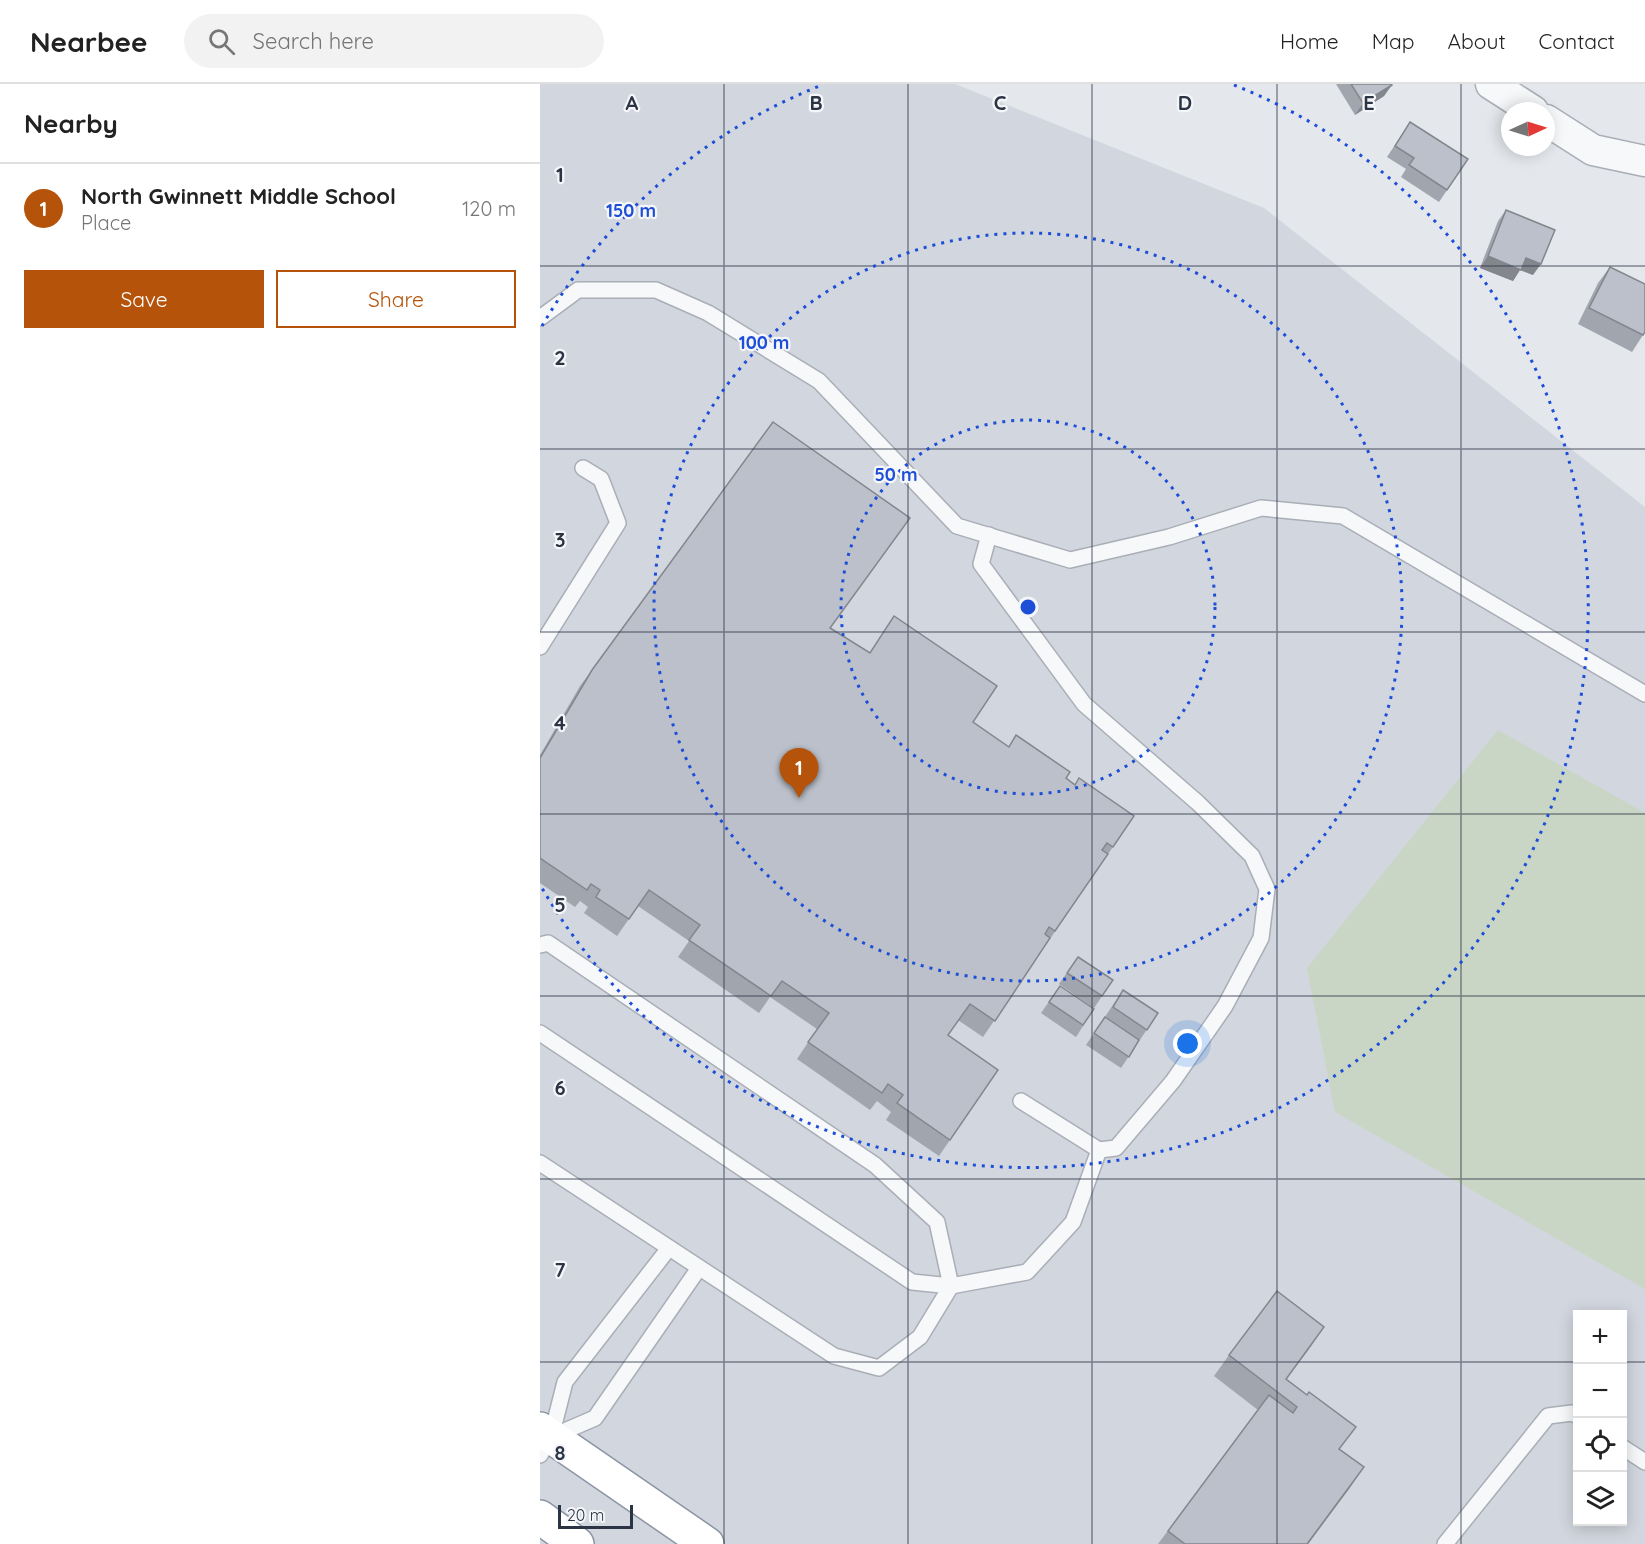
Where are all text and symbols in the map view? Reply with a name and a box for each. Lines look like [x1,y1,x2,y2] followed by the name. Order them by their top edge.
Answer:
[184,14,604,68] search box
[30,24,148,59] text: Nearbee
[205,25,238,58] icon: search
[253,27,374,55] text: Search here
[1280,28,1339,54] text: Home
[1372,28,1415,54] text: Map
[1448,28,1506,54] text: About
[1539,28,1615,54] text: Contact
[626,90,639,115] text: A
[809,90,823,115] text: B
[994,90,1007,115] text: C
[1178,90,1192,115] text: D
[1363,90,1375,115] text: E
[1501,102,1555,156] north arrow
[24,107,118,140] text: Nearby
[556,162,564,187] text: 1
[81,182,396,210] text: North Gwinnett Middle School
[40,196,47,221] text: 1
[462,196,516,221] text: 120 m
[606,199,656,222] text: 150 m
[81,210,131,235] text: Place
[24,270,264,328] button: Save
[276,270,516,328] button: Share
[739,331,789,354] text: 100 m
[554,345,566,370] text: 2
[874,463,918,486] text: 50 m
[555,527,565,552] text: 3
[1018,597,1038,617] centre of rings
[554,710,566,735] text: 4
[780,748,818,798] pin: 1
[554,892,566,917] text: 5
[1173,1029,1202,1058] your location
[554,1075,566,1100] text: 6
[555,1257,566,1282] text: 7
[1573,1310,1627,1526] map controls
[1573,1310,1627,1364] button: +
[1573,1364,1627,1418] button: −
[1573,1418,1627,1472] button: locate
[555,1440,566,1465] text: 8
[1573,1472,1627,1526] button: layers
[558,1502,633,1530] scale bar
[567,1505,604,1525] text: 20 m

